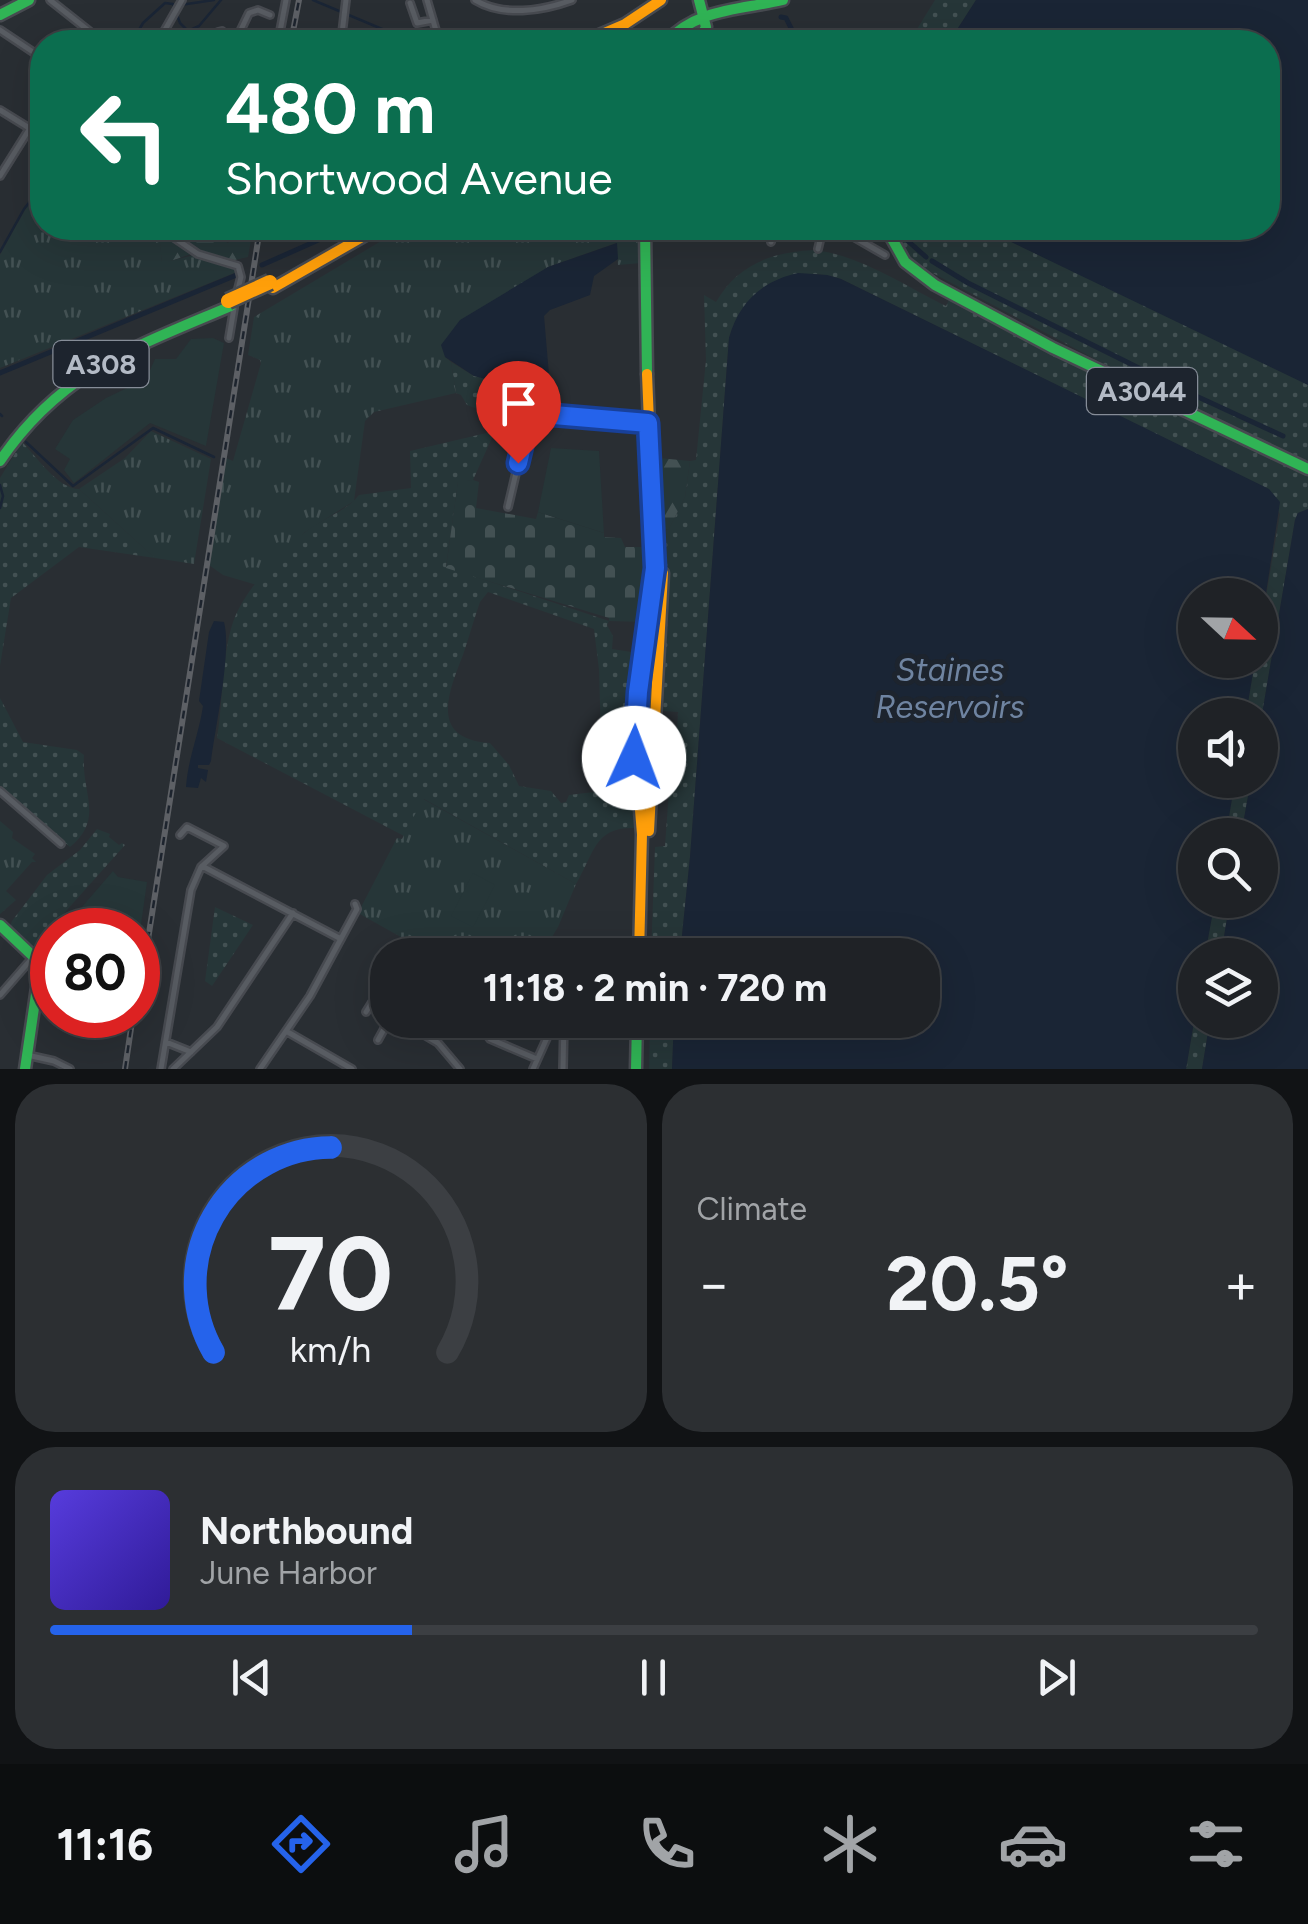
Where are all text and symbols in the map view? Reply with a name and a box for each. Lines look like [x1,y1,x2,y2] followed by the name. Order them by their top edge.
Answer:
[225,66,435,151] text: 480 m
[60,70,190,200] icon: left
[225,151,613,205] text: Shortwood Avenue
[54,341,148,387] road number: A308
[476,361,561,464] pin
[1087,368,1197,414] road number: A3044
[491,376,546,431] icon: arrive
[1178,578,1278,678] north arrow
[1178,578,1278,1038] map controls
[875,651,1025,726] water label: Staines Reservoirs
[1178,698,1278,798] button: sound
[582,706,686,810] position arrow
[1178,818,1278,918] button: search
[30,908,160,1038] speed limit sign: 80
[1178,938,1278,1038] button: layers
[483,965,827,1011] text: 11:18 · 2 min · 720 m
[697,1190,807,1228] text: Climate
[268,1211,393,1336] text: 70
[886,1239,1069,1329] text: 20.5°
[697,1251,731,1317] text: −
[1224,1251,1258,1317] text: +
[290,1328,372,1371] text: km/h
[200,1508,413,1554] text: Northbound
[200,1554,377,1592] text: June Harbor
[224,1650,279,1705] icon: previous
[626,1650,681,1705] icon: pause
[1029,1650,1084,1705] icon: next
[266,1809,336,1879] icon: directions
[449,1809,519,1879] icon: music
[632,1809,702,1879] icon: phone
[815,1809,885,1879] icon: climate
[998,1809,1068,1879] icon: car
[1181,1809,1251,1879] icon: filters
[57,1817,153,1871] text: 11:16

